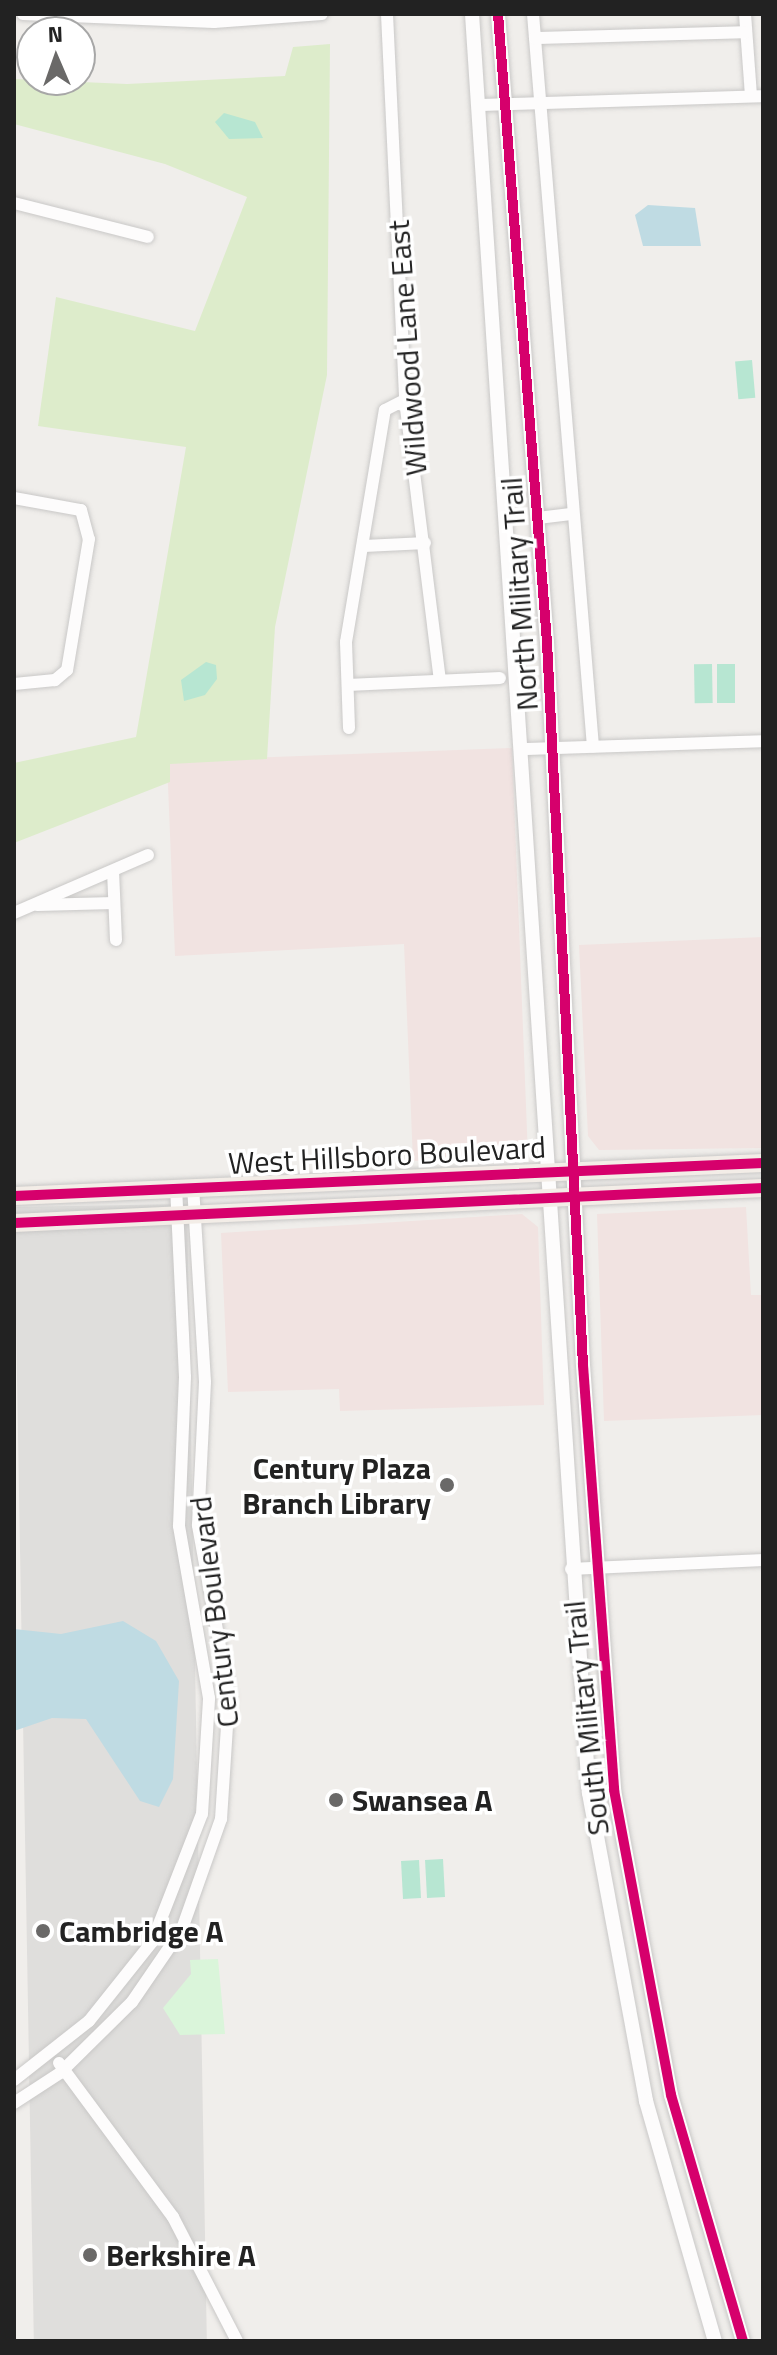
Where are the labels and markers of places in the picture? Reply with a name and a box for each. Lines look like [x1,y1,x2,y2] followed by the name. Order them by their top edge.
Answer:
[242,1450,431,1520] place label: Century Plaza Branch Library
[438,1476,456,1494] marker: Century Plaza Branch Library
[352,1782,493,1818] place label: Swansea A
[327,1791,345,1809] marker: Swansea A
[59,1913,223,1949] place label: Cambridge A
[34,1922,52,1940] marker: Cambridge A
[106,2237,256,2273] place label: Berkshire A
[81,2246,99,2264] marker: Berkshire A

